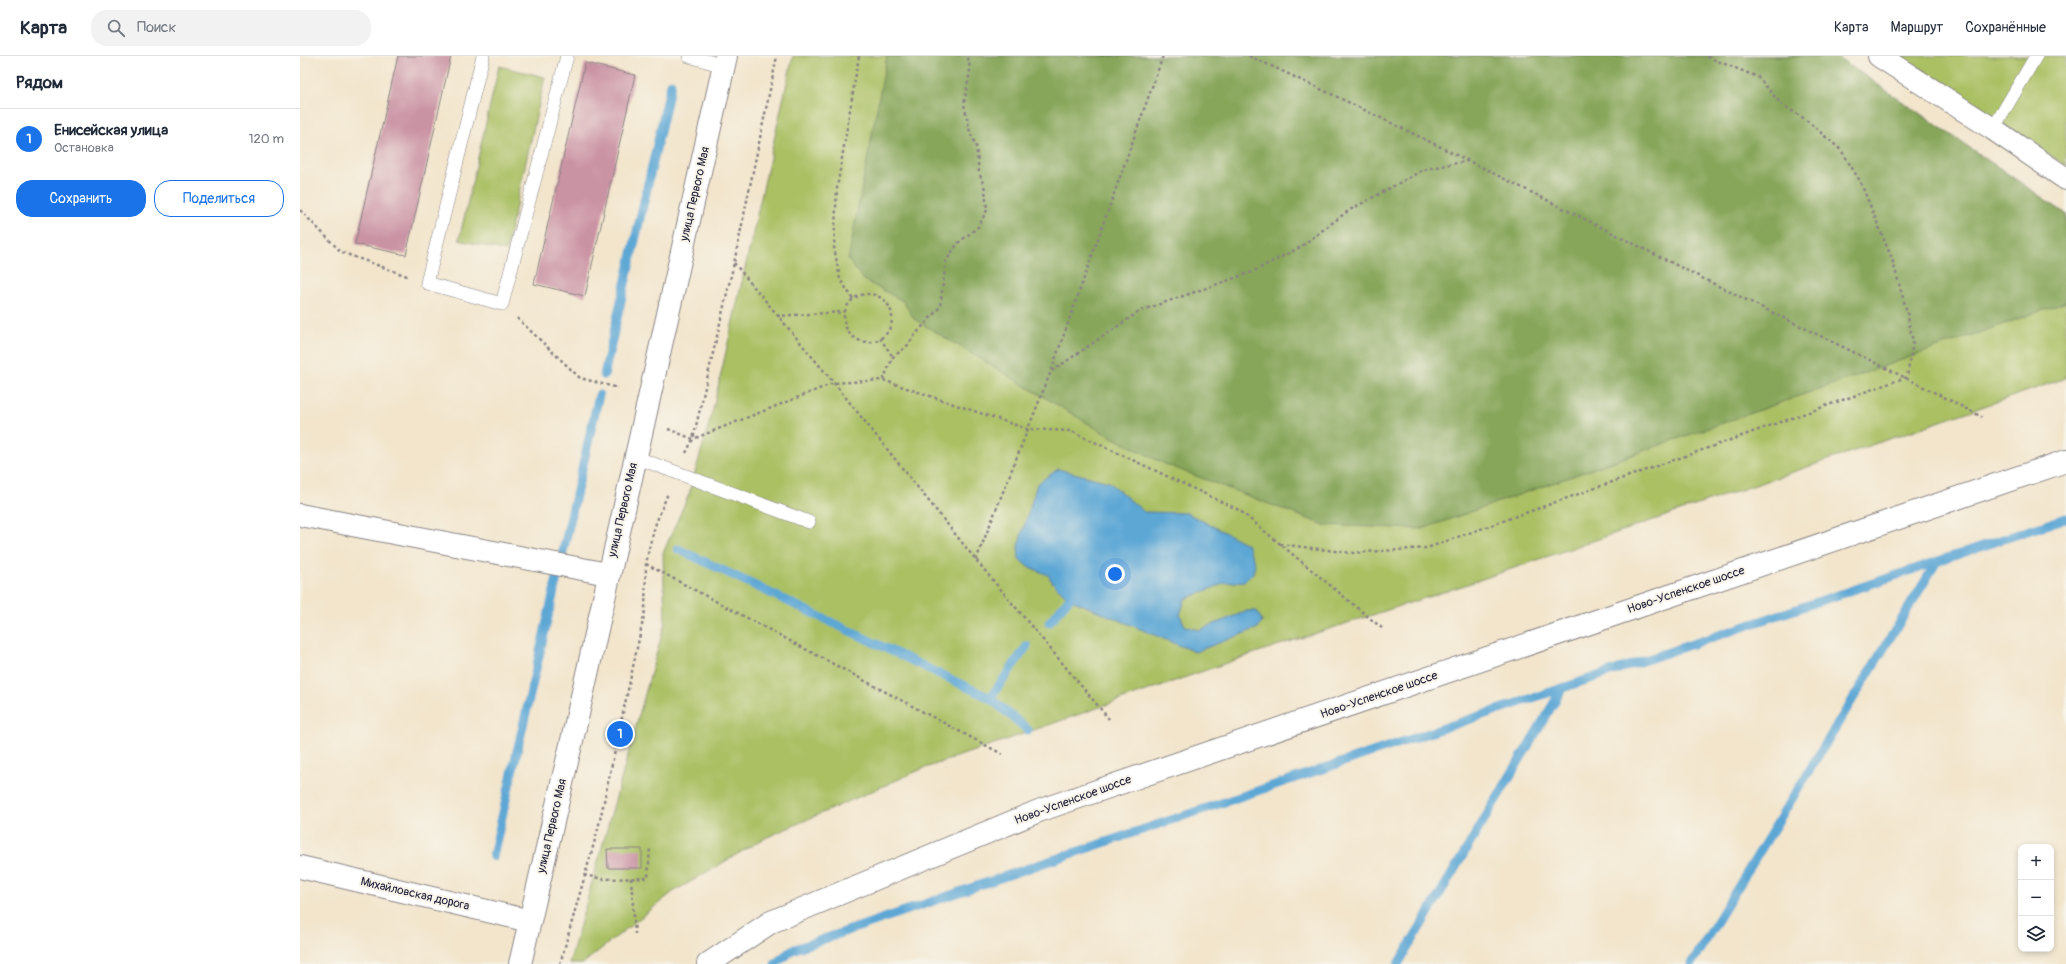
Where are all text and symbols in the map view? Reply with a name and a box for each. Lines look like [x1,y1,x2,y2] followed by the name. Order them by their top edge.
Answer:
[91,10,371,46] search box
[20,16,67,40] text: Карта
[105,17,127,39] icon: search
[137,18,176,37] text: Поиск
[1834,19,1869,36] text: Карта
[1891,19,1943,36] text: Маршрут
[1965,19,2046,36] text: Сохранённые
[16,72,63,93] text: Рядом
[54,121,168,140] text: Енисейская улица
[26,131,32,147] text: 1
[248,131,284,147] text: 120 m
[54,140,114,156] text: Остановка
[677,145,713,244] street label: улица Первого Мая
[16,180,146,217] button: Сохранить
[154,180,284,217] button: Поделиться
[605,461,641,560] street label: улица Первого Мая
[1625,563,1747,617] street label: Ново-Успенское шоссе
[1105,564,1125,584] your location
[1318,668,1440,722] street label: Ново-Успенское шоссе
[607,719,633,749] pin: 1
[1013,772,1133,828] street label: Ново-Успенское шоссе
[534,777,570,876] street label: улица Первого Мая
[2018,844,2054,952] map controls
[2018,844,2054,880] button: +
[359,874,471,914] street label: Михайловская дорога
[2018,880,2054,916] button: −
[2018,916,2054,952] button: layers

